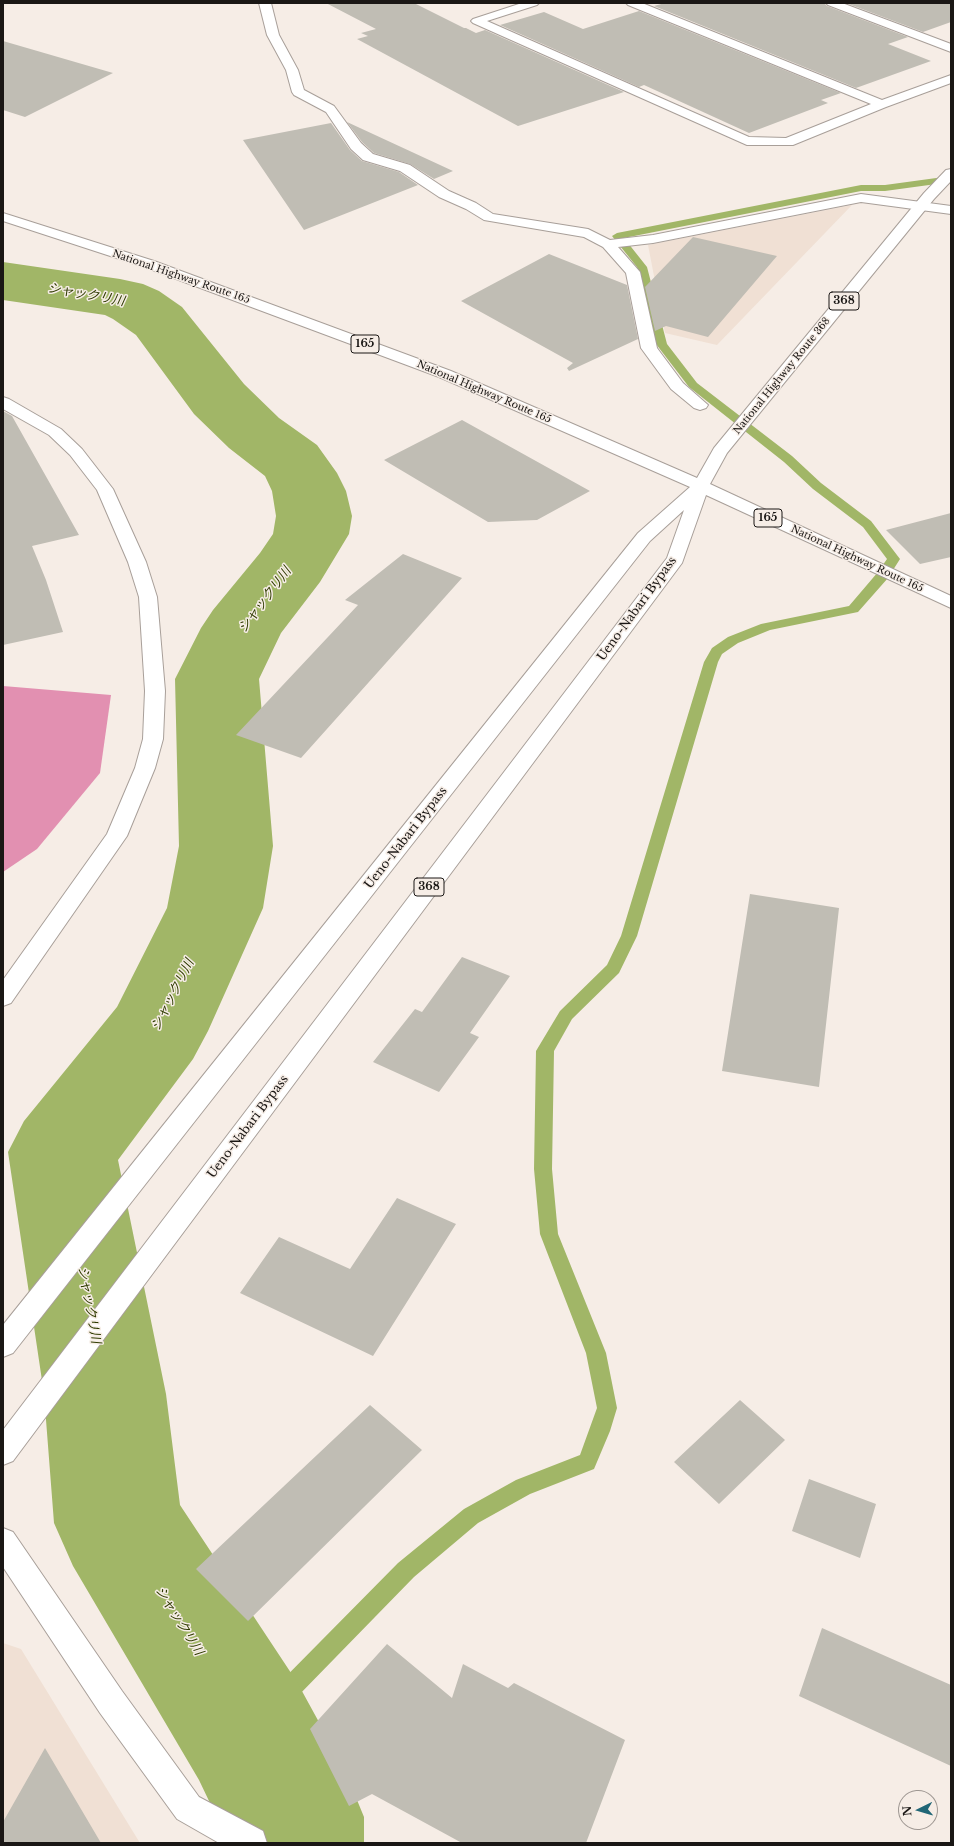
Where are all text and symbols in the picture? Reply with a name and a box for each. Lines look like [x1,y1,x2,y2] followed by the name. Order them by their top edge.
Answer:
[111,248,251,306] street label: National Highway Route 165
[46,281,126,309] water label: シャックリ川
[829,292,859,310] road number: 368
[731,315,833,437] street label: National Highway Route 368
[351,335,379,353] road number: 165
[415,358,553,426] street label: National Highway Route 165
[754,509,782,527] road number: 165
[789,523,925,595] street label: National Highway Route 165
[594,554,680,664] street label: Ueno-Nabari Bypass
[235,564,295,636] water label: シャックリ川
[362,784,450,892] street label: Ueno-Nabari Bypass
[414,878,444,896] road number: 368
[148,957,198,1033] water label: シャックリ川
[205,1073,291,1181] street label: Ueno-Nabari Bypass
[75,1265,103,1345] water label: シャックリ川
[152,1584,206,1658] water label: シャックリ川
[898,1790,938,1830] north arrow
[900,1805,914,1817] text: N

